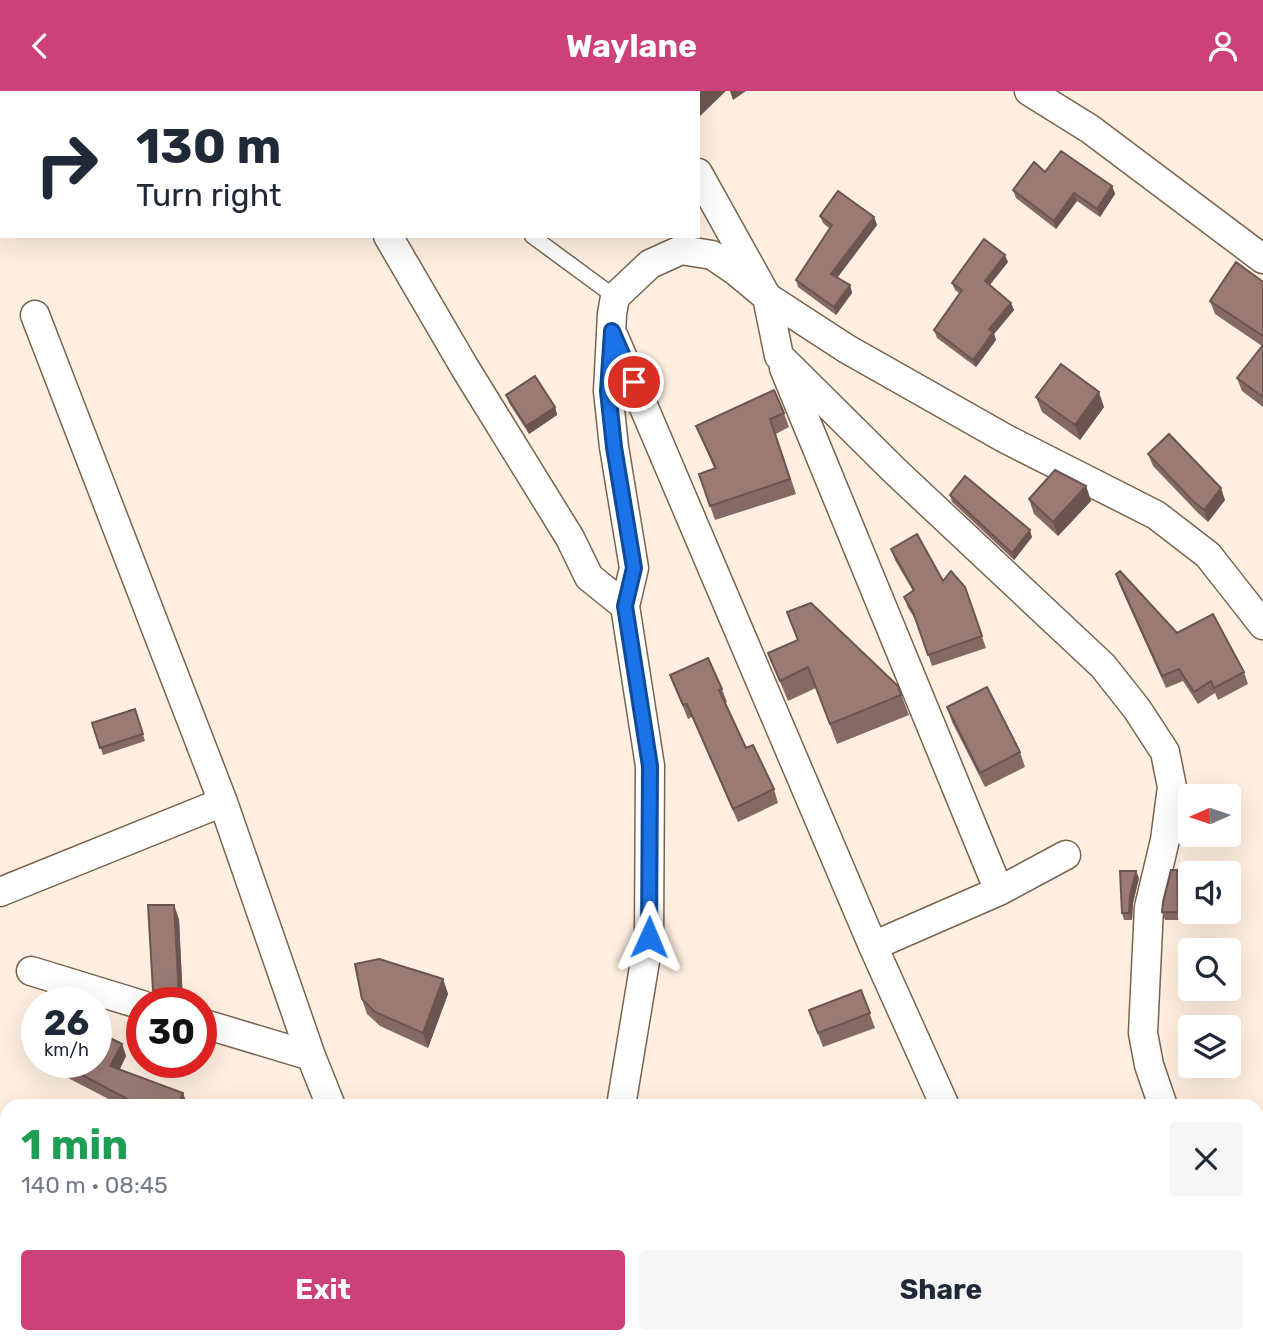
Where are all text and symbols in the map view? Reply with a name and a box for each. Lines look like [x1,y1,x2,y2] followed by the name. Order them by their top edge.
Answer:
[21,27,59,65] icon: back
[566,27,697,65] text: Waylane
[1204,27,1242,65] icon: person
[136,117,281,175] text: 130 m
[21,119,112,210] icon: right
[136,176,281,214] text: Turn right
[604,352,664,412] pin
[615,363,653,401] icon: arrive
[1178,784,1241,847] north arrow
[1178,784,1241,1078] map controls
[1178,861,1241,924] button: sound
[612,900,686,974] position arrow
[1178,938,1241,1001] button: search
[126,987,217,1078] speed limit sign: 30
[44,1002,89,1044] text: 26
[1178,1015,1241,1078] button: layers
[44,1039,89,1061] text: km/h
[21,1120,128,1170] text: 1 min
[1169,1122,1243,1196] button: close
[21,1171,168,1199] text: 140 m · 08:45
[21,1250,625,1330] button: Exit
[639,1250,1243,1330] button: Share

